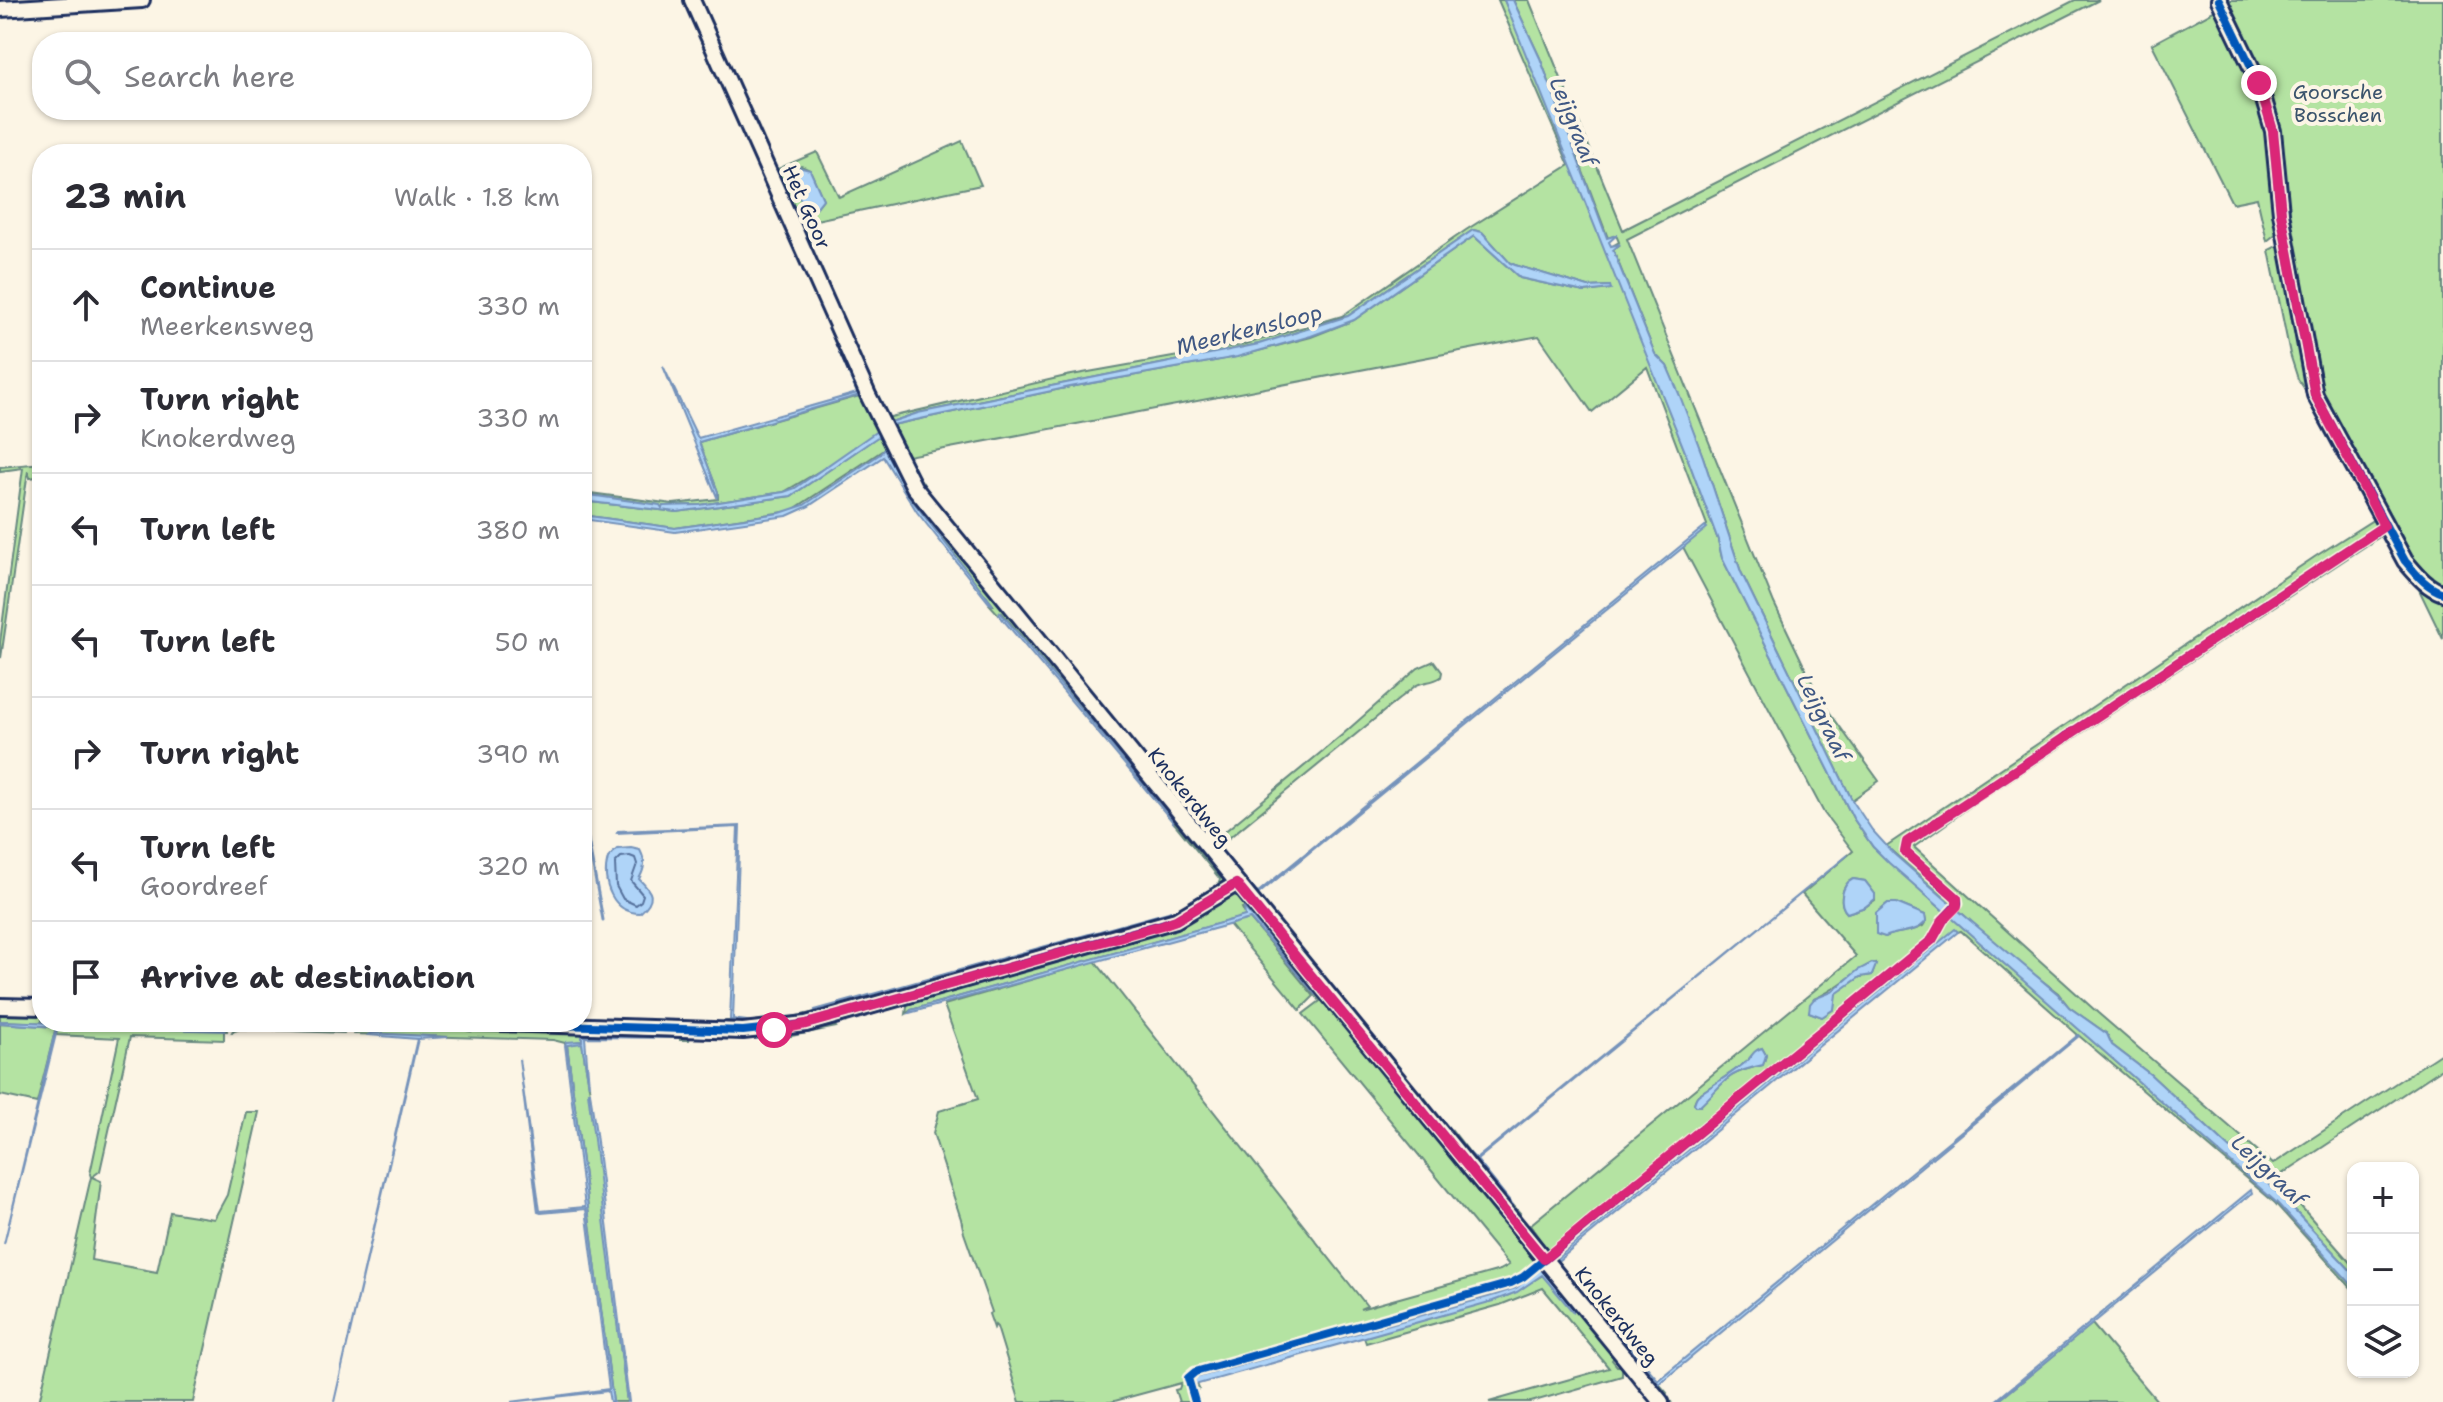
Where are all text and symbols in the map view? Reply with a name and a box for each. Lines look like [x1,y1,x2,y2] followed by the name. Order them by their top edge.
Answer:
[32,32,592,120] search box
[60,54,104,98] icon: search
[124,56,295,97] text: Search here
[2241,65,2277,101] route end
[1543,72,1606,173] water label: Leijgraaf
[2293,79,2383,128] park label: Goorsche Bosschen
[777,161,837,253] street label: Het Goor
[64,173,186,219] text: 23 min
[394,179,560,214] text: Walk · 1.8 km
[140,267,276,308] text: Continue
[64,283,108,327] icon: ahead
[476,288,560,323] text: 330 m
[1173,297,1325,362] water label: Meerkensloop
[140,308,314,343] text: Meerkensweg
[140,379,299,420] text: Turn right
[64,395,108,439] icon: right
[476,400,560,435] text: 330 m
[140,420,296,455] text: Knokerdweg
[64,507,108,551] icon: left
[140,509,275,550] text: Turn left
[475,512,560,547] text: 380 m
[64,619,108,663] icon: left
[140,621,275,662] text: Turn left
[495,624,560,659] text: 50 m
[1790,669,1858,768] water label: Leijgraaf
[64,731,108,775] icon: right
[140,733,299,774] text: Turn right
[476,736,560,771] text: 390 m
[1142,742,1238,852] street label: Knokerdweg
[140,827,275,868] text: Turn left
[64,843,108,887] icon: left
[477,848,560,883] text: 320 m
[140,868,268,903] text: Goordreef
[64,955,108,999] icon: arrive
[140,957,475,998] text: Arrive at destination
[756,1012,792,1048] route start
[2225,1128,2315,1215] water label: Leijgraaf
[2347,1162,2419,1378] map controls
[2347,1162,2419,1234] button: +
[2347,1234,2419,1306] button: −
[1569,1261,1665,1371] street label: Knokerdweg
[2347,1306,2419,1378] button: layers

